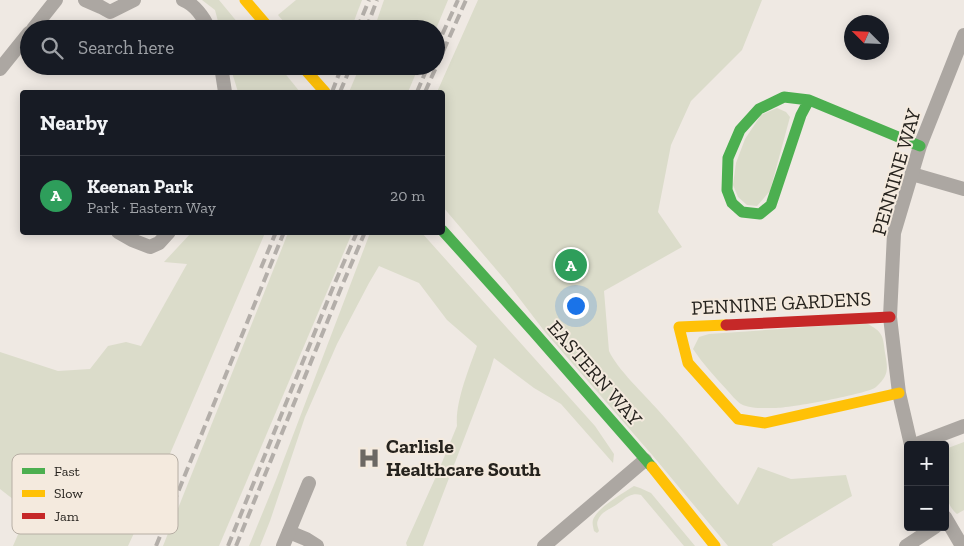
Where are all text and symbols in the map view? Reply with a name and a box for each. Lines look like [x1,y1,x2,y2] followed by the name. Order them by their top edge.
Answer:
[844,15,889,60] north arrow
[20,20,445,75] search box
[38,34,66,62] icon: search
[78,36,174,59] text: Search here
[866,105,926,238] street label: PENNINE WAY
[40,110,108,135] text: Nearby
[87,175,193,198] text: Keenan Park
[51,186,62,205] text: A
[390,186,425,205] text: 20 m
[87,198,216,217] text: Park · Eastern Way
[555,246,587,284] pin: A
[690,286,872,320] street label: PENNINE GARDENS
[563,293,589,319] your location
[543,315,648,431] street label: EASTERN WAY
[386,434,541,481] place label: Carlisle Healthcare South
[904,441,949,531] map controls
[904,441,949,486] button: +
[356,445,382,471] hospital icon: Carlisle Healthcare South
[12,454,178,534] legend
[54,463,81,480] text: Fast
[54,485,83,502] text: Slow
[904,486,949,531] button: −
[54,508,79,525] text: Jam

